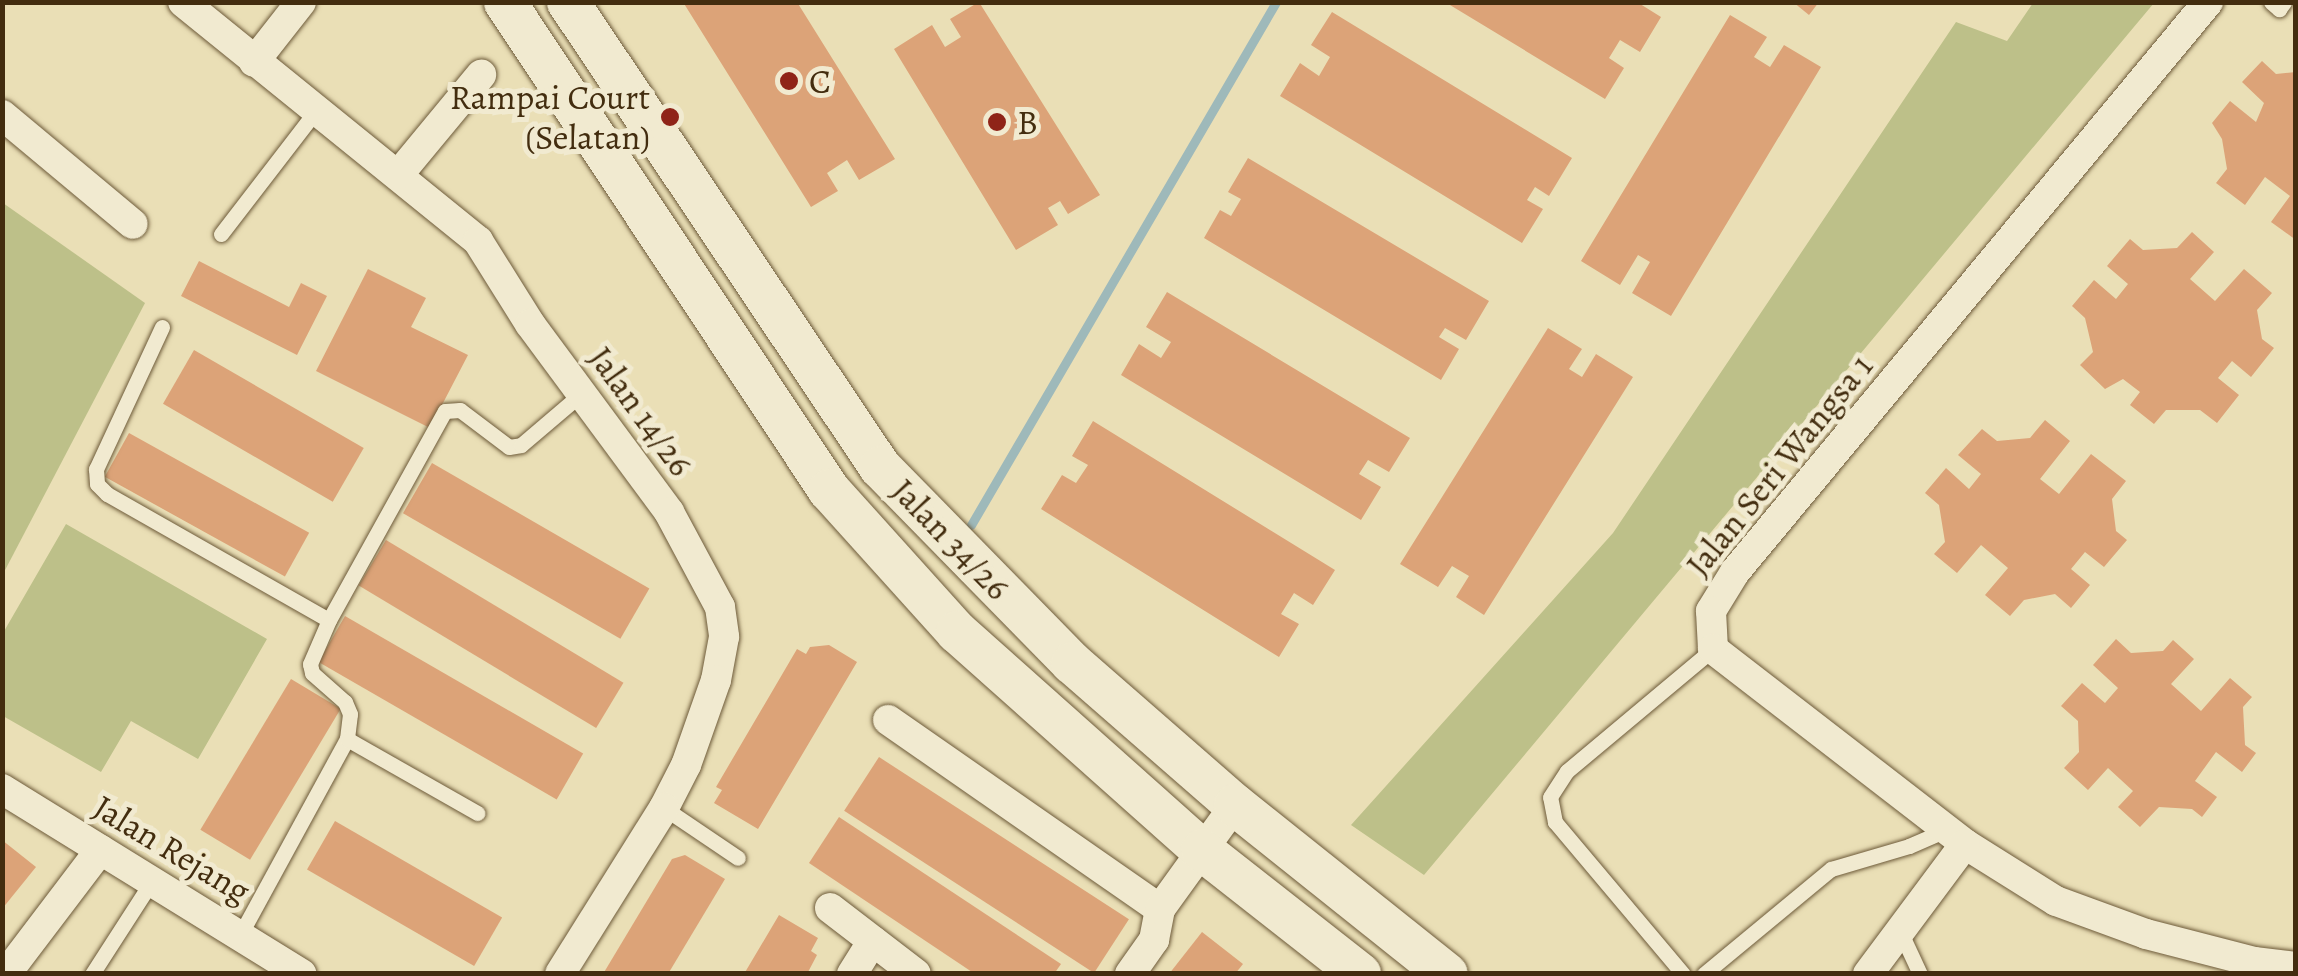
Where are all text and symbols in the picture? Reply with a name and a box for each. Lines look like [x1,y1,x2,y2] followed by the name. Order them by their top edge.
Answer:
[809,60,831,102] place label: C
[778,70,800,92] marker: C
[450,76,650,158] place label: Rampai Court (Selatan)
[1017,101,1038,143] place label: B
[659,106,681,128] marker: Rampai Court (Selatan)
[986,111,1008,133] marker: B
[580,338,702,484] street label: Jalan 14/26
[1677,345,1881,585] street label: Jalan Seri Wangsa 1
[883,470,1019,608] street label: Jalan 34/26
[86,786,258,912] street label: Jalan Rejang

